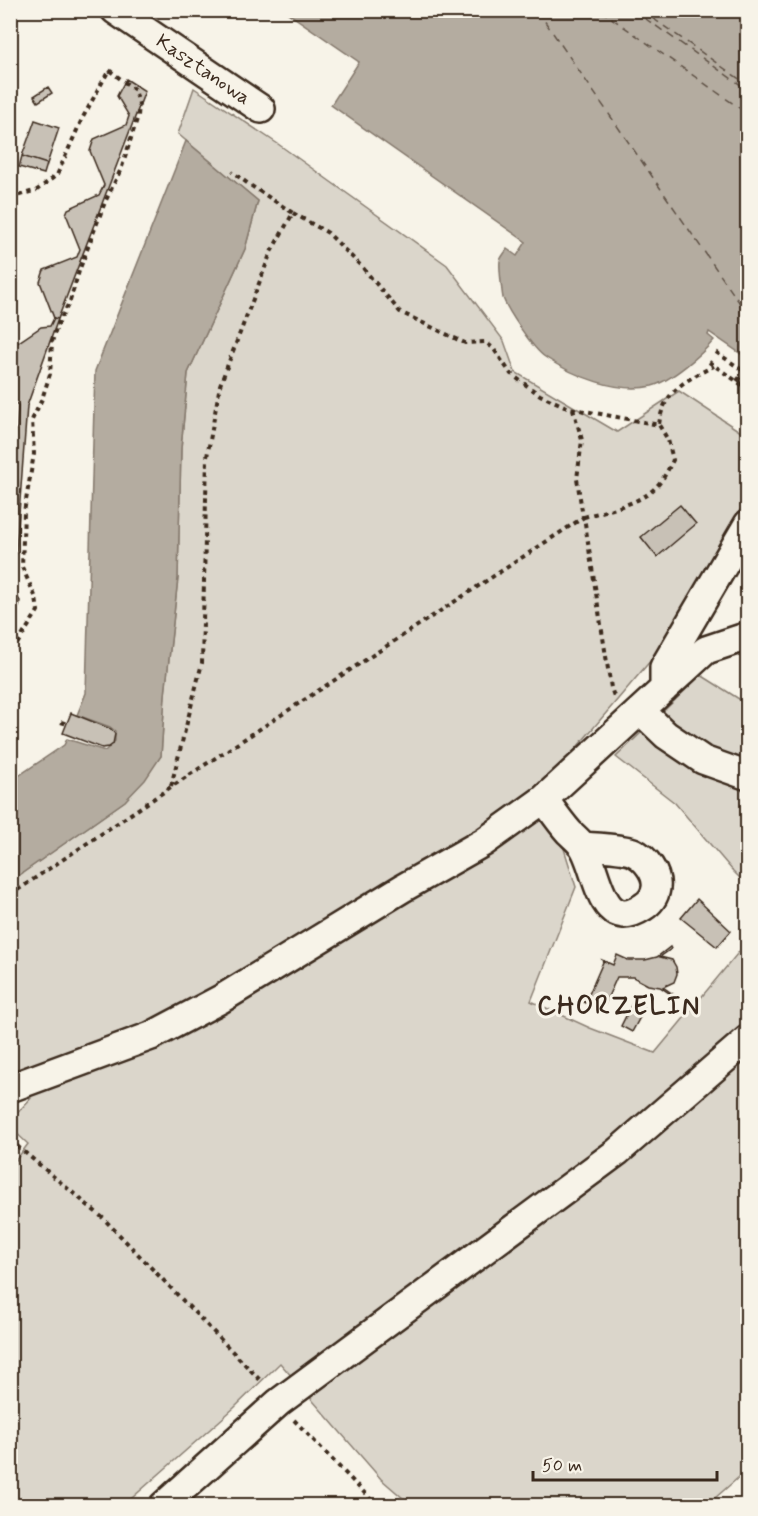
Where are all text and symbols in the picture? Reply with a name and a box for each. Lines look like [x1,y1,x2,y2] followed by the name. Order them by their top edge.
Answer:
[150,28,256,112] street label: Kasztanowa
[537,990,701,1024] district label: CHORZELIN
[533,1444,718,1482] scale bar
[542,1454,582,1478] text: 50 m

